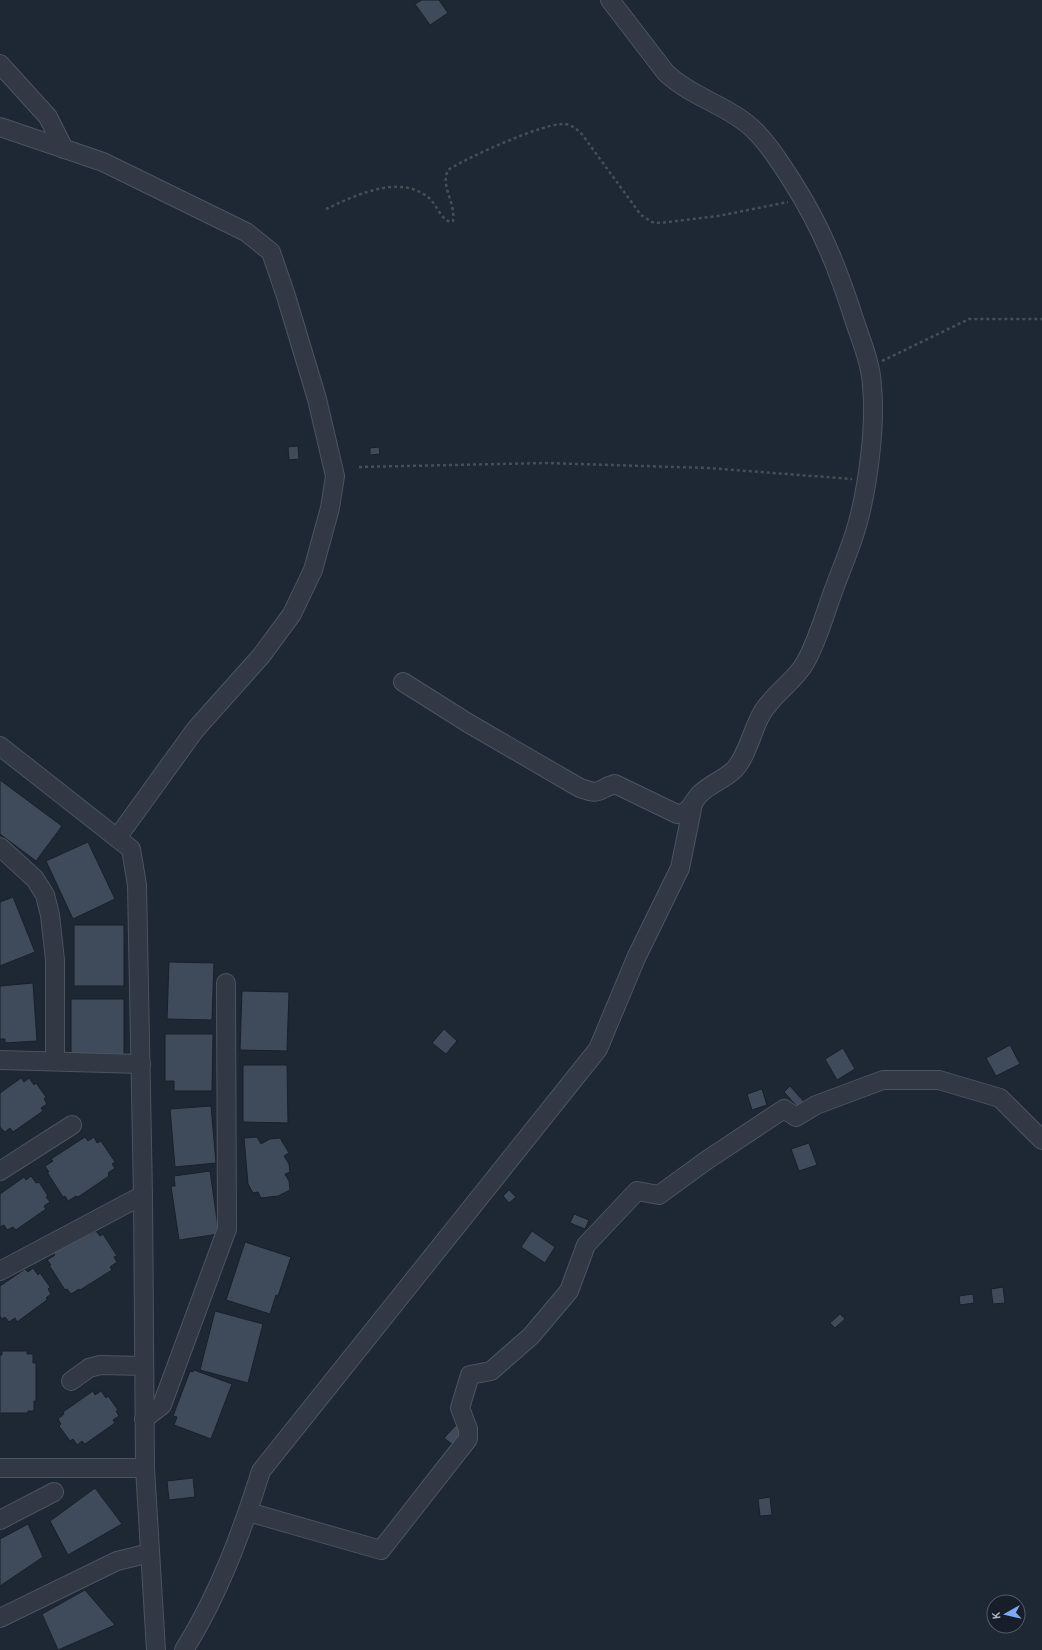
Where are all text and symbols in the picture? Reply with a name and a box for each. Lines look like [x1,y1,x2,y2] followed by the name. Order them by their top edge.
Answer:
[986,1594,1026,1634] north arrow
[989,1611,1004,1620] text: K

